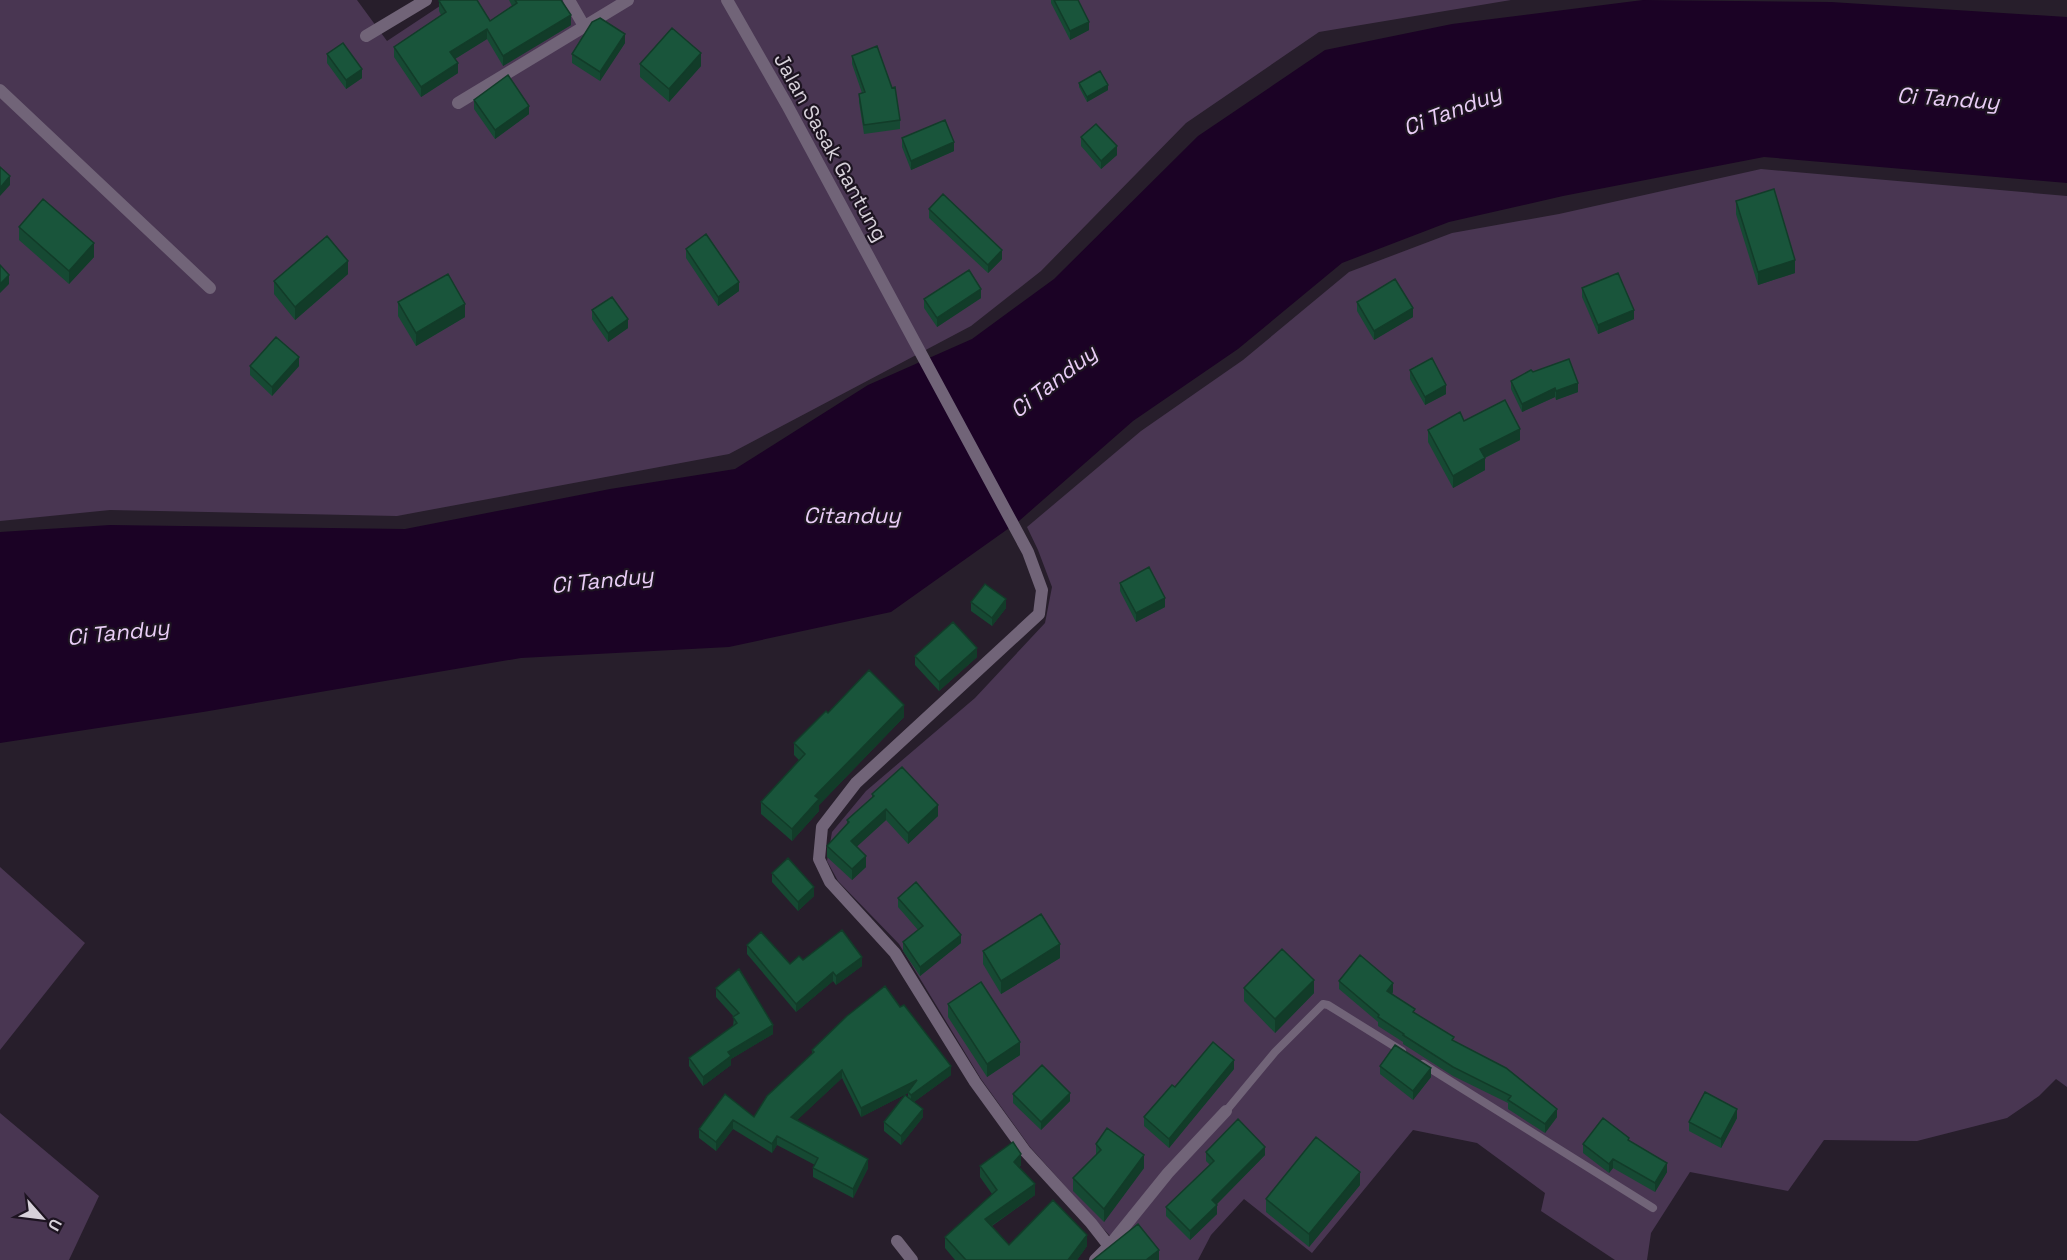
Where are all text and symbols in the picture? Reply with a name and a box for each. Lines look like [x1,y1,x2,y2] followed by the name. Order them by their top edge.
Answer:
[768,48,894,246] street label: Jalan Sasak Gantung
[1399,78,1506,142] water label: Ci Tanduy
[1896,80,2002,116] water label: Ci Tanduy
[1004,337,1103,424] water label: Ci Tanduy
[804,501,902,529] water label: Citanduy
[549,561,656,599] water label: Ci Tanduy
[65,613,172,651] water label: Ci Tanduy
[12,1188,72,1248] north arrow
[43,1215,67,1234] text: U

